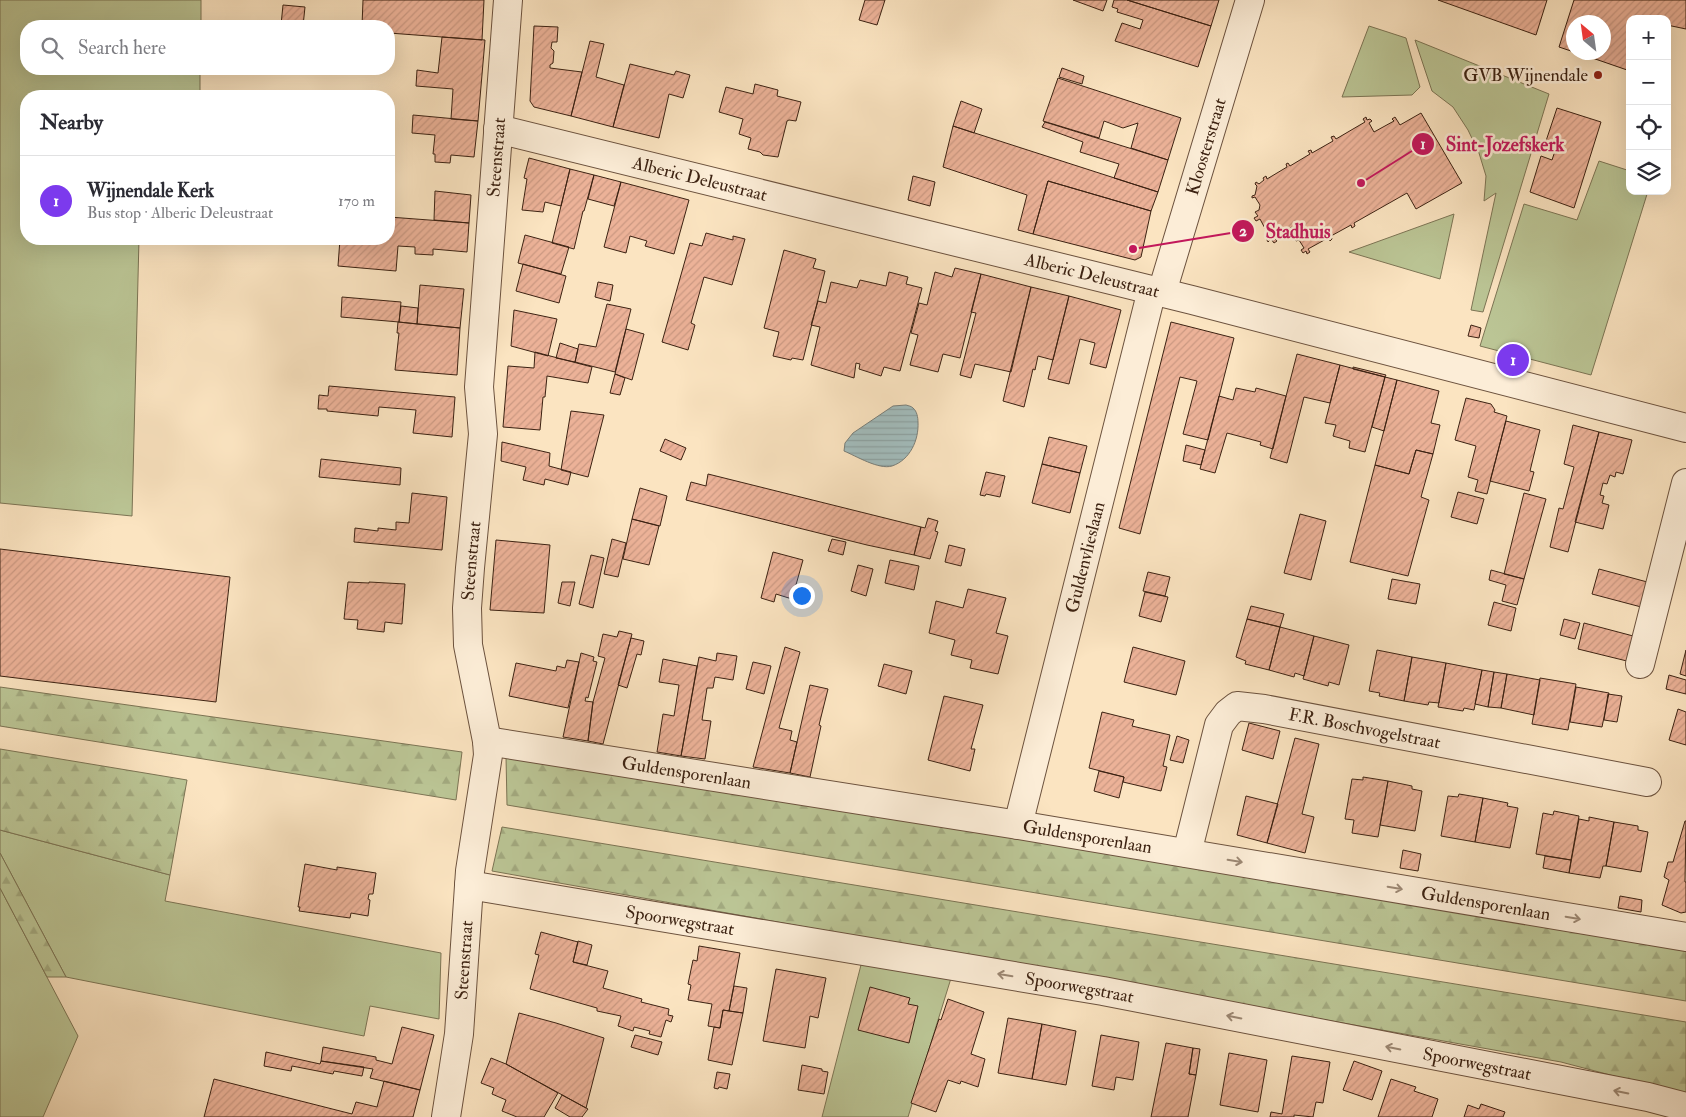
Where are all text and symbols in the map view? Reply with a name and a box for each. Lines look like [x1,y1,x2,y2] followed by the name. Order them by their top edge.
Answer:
[1566,15,1611,60] north arrow
[1626,15,1671,195] map controls
[1626,15,1671,60] button: +
[20,20,395,75] search box
[38,34,66,62] icon: search
[78,36,166,60] text: Search here
[1626,60,1671,105] button: −
[1463,64,1588,87] place label: GVB Wijnendale
[1592,69,1604,81] marker: GVB Wijnendale
[1181,95,1232,198] street label: Kloosterstraat
[1626,105,1671,150] button: locate
[40,109,103,136] text: Nearby
[482,117,511,198] street label: Steenstraat
[1410,127,1574,161] callout: Sint-Jozefskerk
[1446,133,1565,157] text: Sint-Jozefskerk
[1420,135,1426,154] text: 1
[1626,150,1671,195] button: layers
[629,151,770,207] street label: Alberic Deleustraat
[87,179,214,203] text: Wijnendale Kerk
[53,191,59,211] text: 1
[338,191,375,211] text: 170 m
[87,203,273,223] text: Bus stop · Alberic Deleustraat
[1230,214,1340,248] callout: Stadhuis
[1265,220,1331,244] text: Stadhuis
[1239,222,1247,241] text: 2
[1021,248,1162,304] street label: Alberic Deleustraat
[1497,341,1529,379] pin: 1
[1061,499,1111,615] street label: Guldenvlieslaan
[457,520,486,601] street label: Steenstraat
[789,583,815,609] your location
[1287,703,1443,754] street label: F.R. Boschvogelstraat
[620,751,753,795] street label: Guldensporenlaan
[1021,815,1154,859] street label: Guldensporenlaan
[1226,857,1242,867] one-way arrow
[1419,882,1552,926] street label: Guldensporenlaan
[1387,883,1403,893] one-way arrow
[624,900,736,941] street label: Spoorwegstraat
[1564,914,1580,924] one-way arrow
[450,920,479,1001] street label: Steenstraat
[1023,967,1136,1009] street label: Spoorwegstraat
[997,969,1013,979] one-way arrow
[1226,1011,1242,1021] one-way arrow
[1421,1042,1533,1086] street label: Spoorwegstraat
[1385,1043,1401,1053] one-way arrow
[1614,1087,1630,1096] one-way arrow

